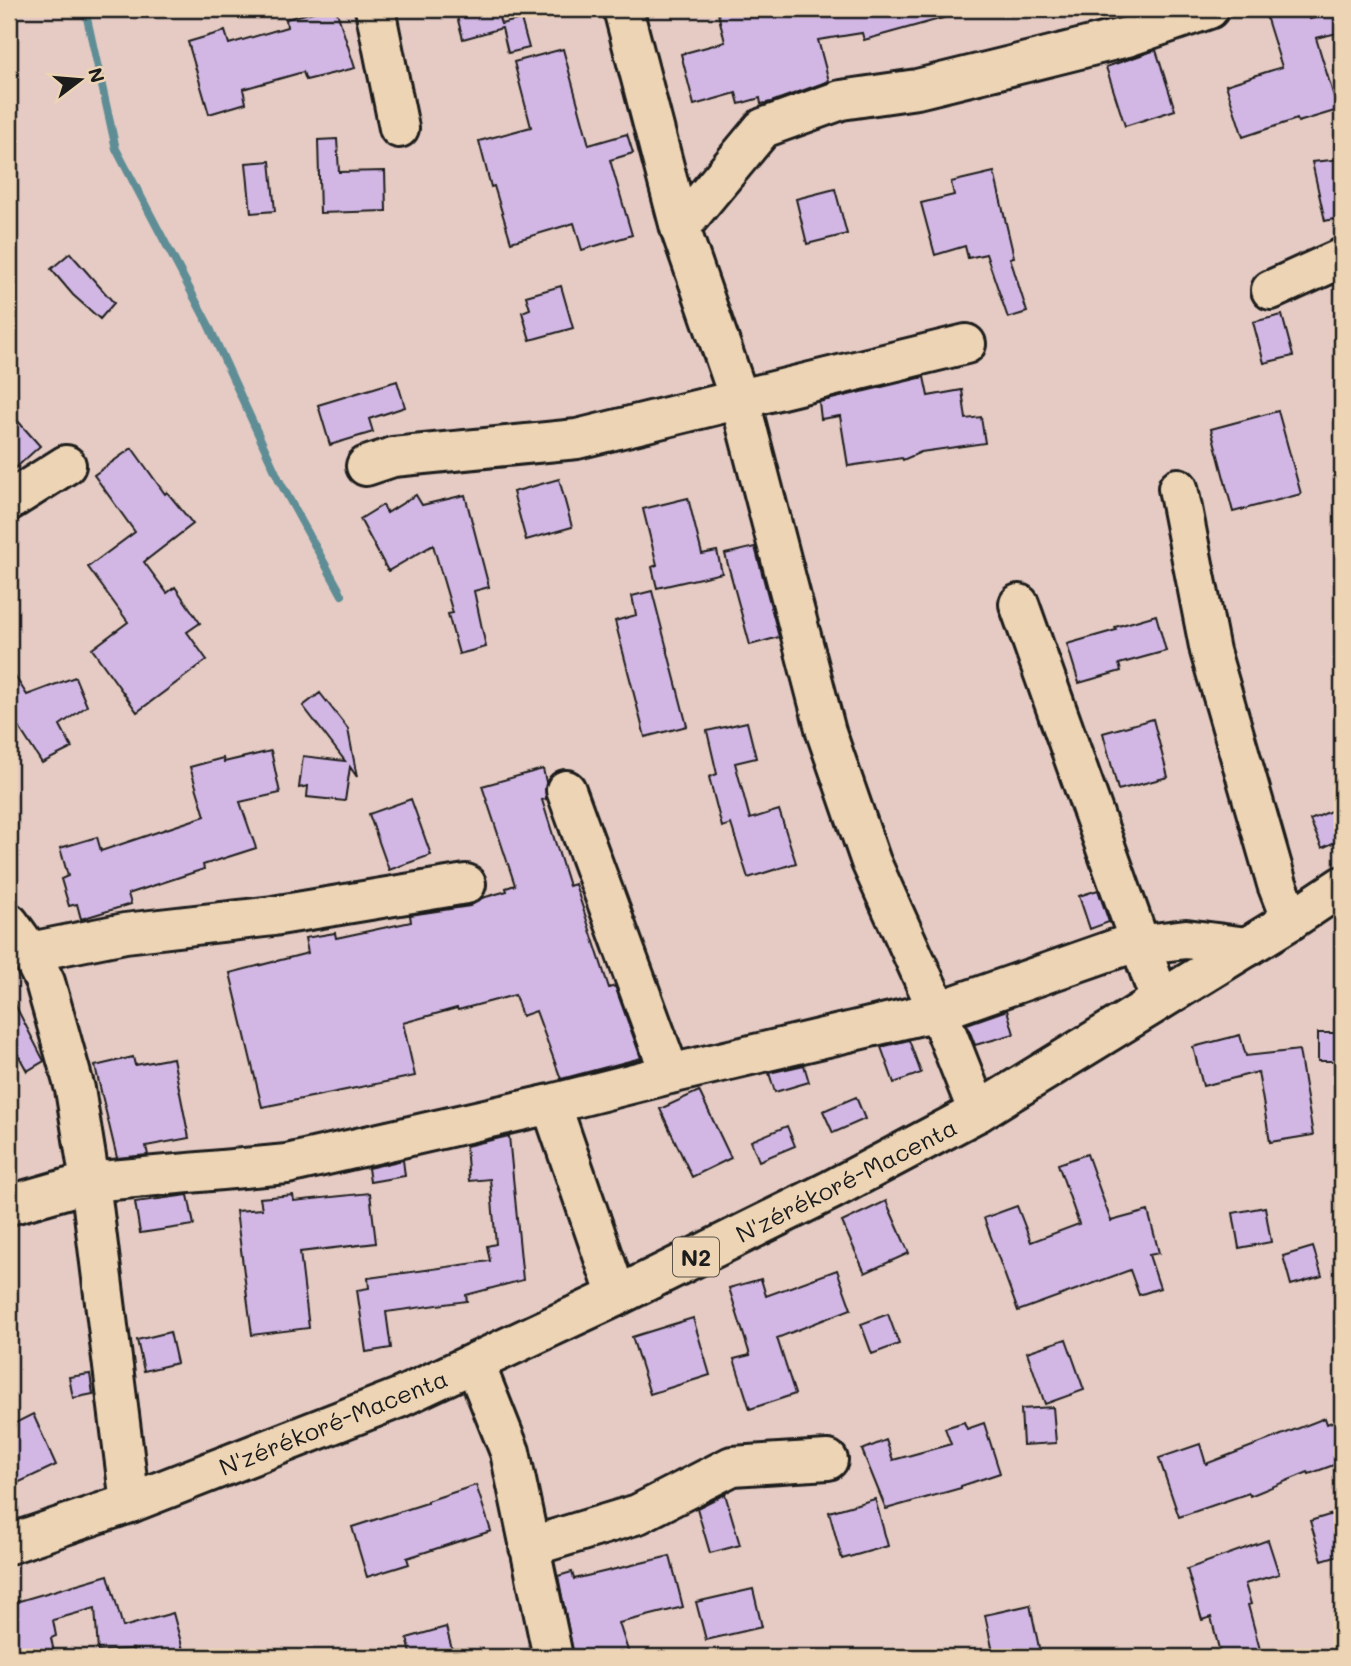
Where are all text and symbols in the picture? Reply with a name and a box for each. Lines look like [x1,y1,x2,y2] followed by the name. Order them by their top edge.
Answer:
[46,46,116,116] north arrow
[83,65,111,86] text: N
[730,1111,962,1249] street label: N'zérékoré-Macenta
[673,1238,719,1276] road number: N2
[214,1362,452,1482] street label: N'zérékoré-Macenta

